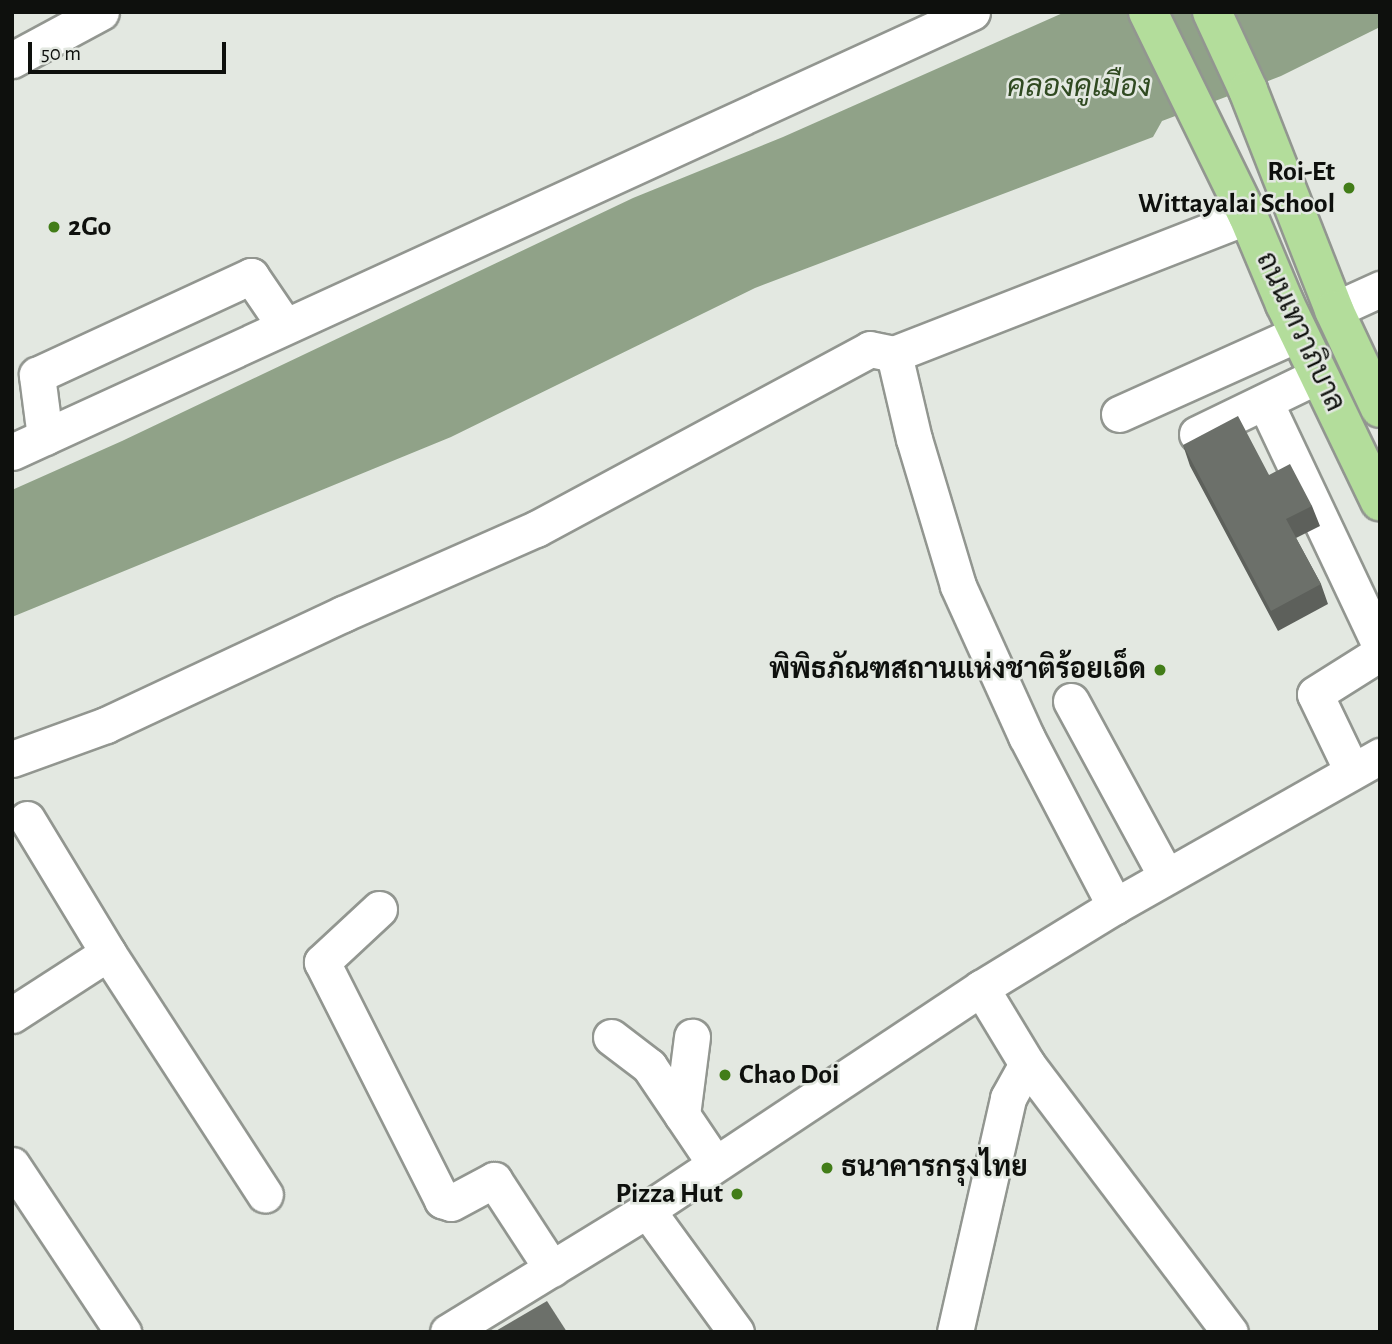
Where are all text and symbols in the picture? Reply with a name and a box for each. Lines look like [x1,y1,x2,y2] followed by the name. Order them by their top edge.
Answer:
[32,28,229,72] scale bar
[41,43,81,64] text: 50 m
[1007,69,1151,105] water label: คลองคูเมือง
[1138,155,1335,221] place label: Roi-Et Wittayalai School
[1341,180,1357,196] marker: Roi-Et Wittayalai School
[68,210,111,244] place label: 2Go
[46,219,62,235] marker: 2Go
[1248,247,1352,417] street label: ถนนเทวาภิบาล
[769,653,1146,687] place label: พิพิธภัณฑสถานแห่งชาติร้อยเอ็ด
[1152,662,1168,678] marker: พิพิธภัณฑสถานแห่งชาติร้อยเอ็ด
[739,1058,839,1092] place label: Chao Doi
[717,1067,733,1083] marker: Chao Doi
[841,1151,1028,1185] place label: ธนาคารกรุงไทย
[819,1160,835,1176] marker: ธนาคารกรุงไทย
[615,1177,723,1211] place label: Pizza Hut
[729,1186,745,1202] marker: Pizza Hut

